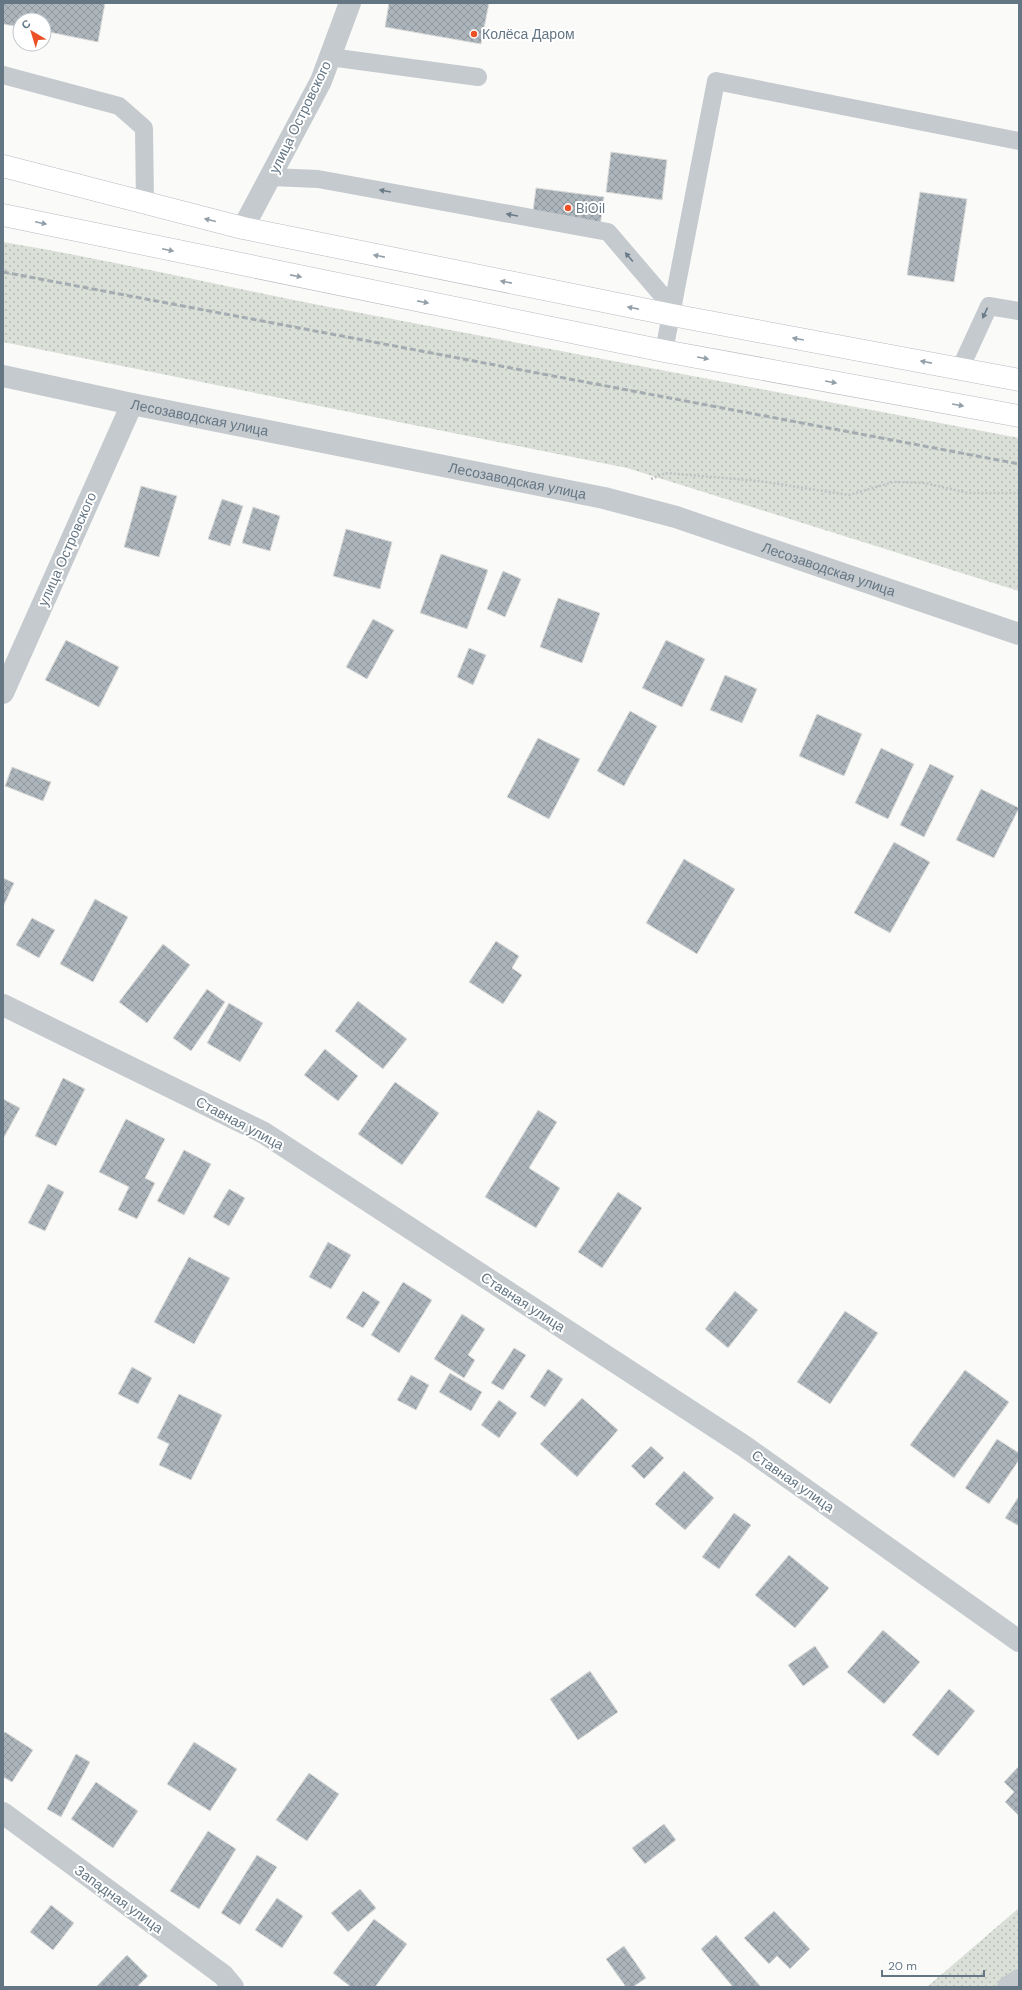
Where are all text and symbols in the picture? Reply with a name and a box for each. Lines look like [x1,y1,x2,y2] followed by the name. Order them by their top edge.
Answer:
[12,12,52,52] north arrow
[18,16,33,32] text: С
[482,25,575,43] place label: Колёса Даром
[469,29,479,39] marker: Колёса Даром
[265,58,335,176] street label: улица Островского
[378,188,391,194] one-way arrow
[576,199,605,217] place label: BiOil
[563,203,573,213] marker: BiOil
[506,211,519,217] one-way arrow
[204,217,216,223] one-way arrow
[35,221,47,227] one-way arrow
[162,247,175,253] one-way arrow
[625,252,634,262] one-way arrow
[373,253,385,259] one-way arrow
[290,273,302,279] one-way arrow
[500,278,512,284] one-way arrow
[417,299,429,305] one-way arrow
[627,304,640,310] one-way arrow
[982,308,988,319] one-way arrow
[792,335,804,341] one-way arrow
[697,355,709,361] one-way arrow
[919,359,932,365] one-way arrow
[825,379,837,385] one-way arrow
[129,395,270,440] street label: Лесозаводская улица
[952,403,965,409] one-way arrow
[447,458,588,503] street label: Лесозаводская улица
[34,489,100,609] street label: улица Островского
[759,538,898,600] street label: Лесозаводская улица
[193,1092,287,1154] street label: Ставная улица
[477,1268,569,1336] street label: Ставная улица
[748,1446,838,1516] street label: Ставная улица
[71,1861,167,1937] street label: Западная улица
[882,1952,984,1978] scale bar
[888,1958,917,1974] text: 20 m

